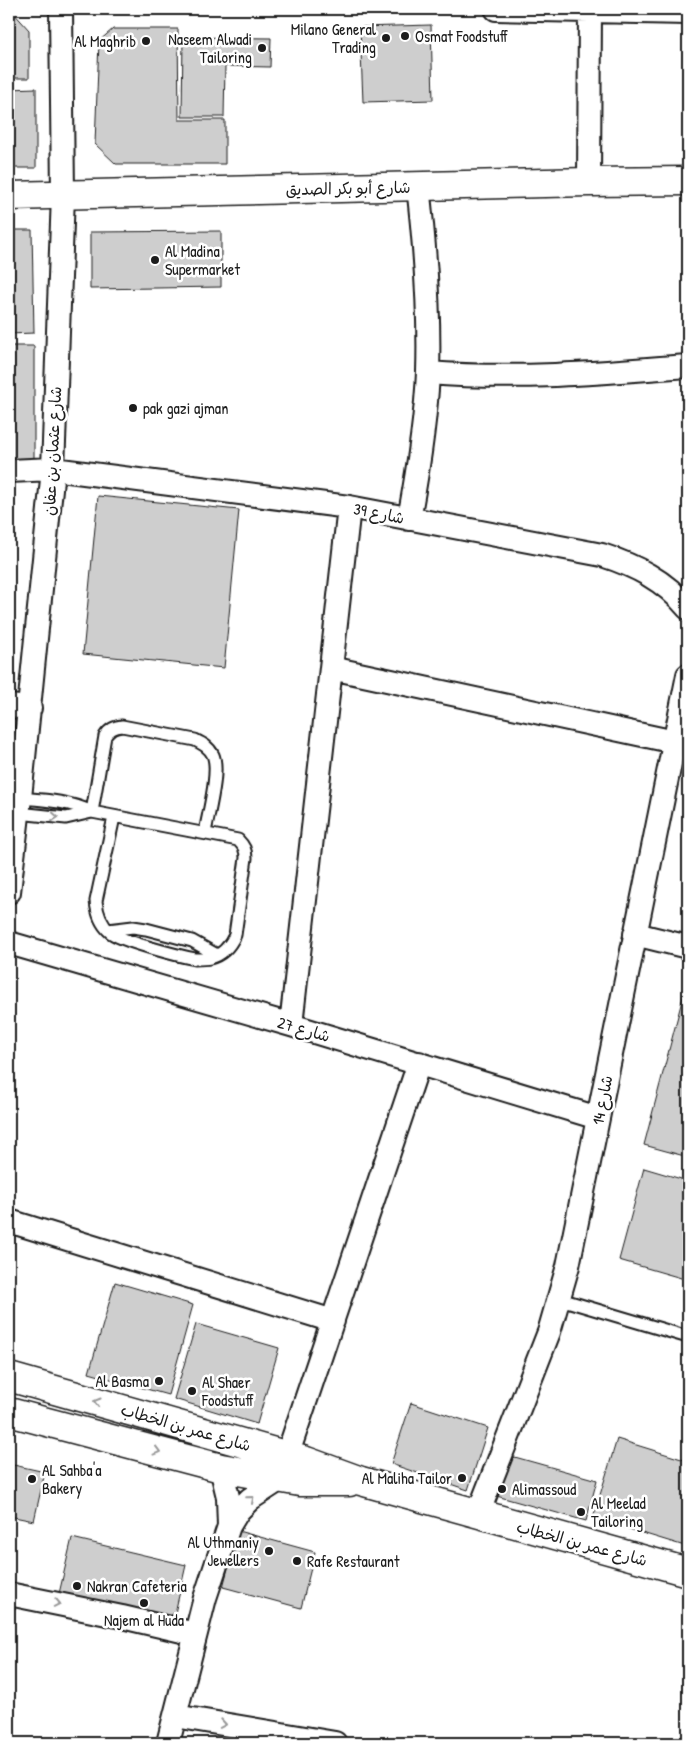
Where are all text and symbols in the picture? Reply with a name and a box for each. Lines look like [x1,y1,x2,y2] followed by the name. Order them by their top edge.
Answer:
[291,18,377,58] place label: Milano General Trading
[415,25,509,47] place label: Osmat Foodstuff
[168,28,252,68] place label: Naseem Alwadi Tailoring
[74,30,136,52] place label: Al Maghrib
[399,30,411,42] marker: Osmat Foodstuff
[380,32,392,44] marker: Milano General Trading
[140,35,152,47] marker: Al Maghrib
[256,42,268,54] marker: Naseem Alwadi Tailoring
[285,176,411,201] street label: شارع أبو بكر الصديق
[165,240,240,280] place label: Al Madina Supermarket
[149,254,161,266] marker: Al Madina Supermarket
[38,386,67,516] street label: شارع عثمان بن عفان
[143,397,228,419] place label: pak gazi ajman
[127,402,139,414] marker: pak gazi ajman
[352,497,406,530] street label: شارع 39
[52,811,60,822] one-way arrow
[275,1011,333,1048] street label: شارع 27
[586,1073,619,1127] street label: شارع 14
[96,1370,149,1392] place label: Al Basma
[201,1371,254,1411] place label: Al Shaer Foodstuff
[153,1375,165,1387] marker: Al Basma
[186,1385,198,1397] marker: Al Shaer Foodstuff
[93,1397,101,1407] one-way arrow
[118,1398,254,1457] street label: شارع عمر بن الخطاب
[153,1445,162,1456] one-way arrow
[42,1459,102,1499] place label: AL Sahba'a Bakery
[362,1467,452,1489] place label: Al Maliha Tailor
[456,1472,468,1484] marker: Al Maliha Tailor
[26,1473,38,1485] marker: AL Sahba'a Bakery
[512,1478,576,1500] place label: Alimassoud
[496,1483,508,1495] marker: Alimassoud
[591,1492,646,1532] place label: Al Meelad Tailoring
[245,1496,254,1505] one-way arrow
[575,1506,587,1518] marker: Al Meelad Tailoring
[514,1515,650,1572] street label: شارع عمر بن الخطاب
[187,1531,259,1571] place label: Al Uthmaniy Jewellers
[263,1545,275,1557] marker: Al Uthmaniy Jewellers
[307,1550,400,1572] place label: Rafe Restaurant
[291,1555,303,1567] marker: Rafe Restaurant
[87,1575,187,1597] place label: Nakran Cafeteria
[71,1580,83,1592] marker: Nakran Cafeteria
[52,1597,61,1608] one-way arrow
[138,1597,150,1609] marker: Najem al Huda
[104,1609,184,1631] place label: Najem al Huda
[219,1719,227,1729] one-way arrow

